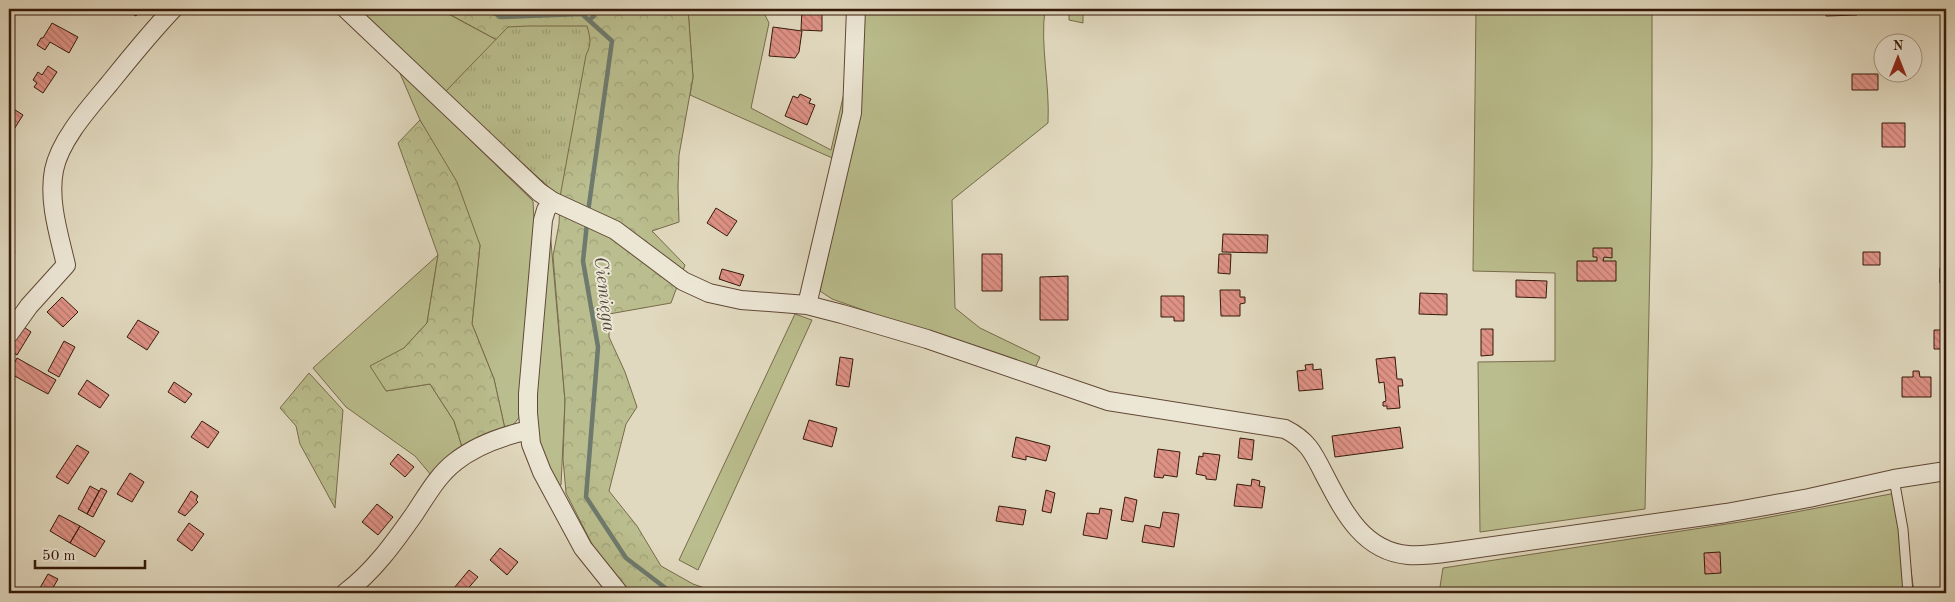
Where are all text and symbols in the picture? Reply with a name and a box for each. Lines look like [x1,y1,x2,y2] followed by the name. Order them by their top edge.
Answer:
[1872,32,1922,82] north arrow
[1893,39,1904,53] text: N
[589,256,618,333] water label: Ciemięga
[35,537,145,569] scale bar
[42,549,76,564] text: 50 m

